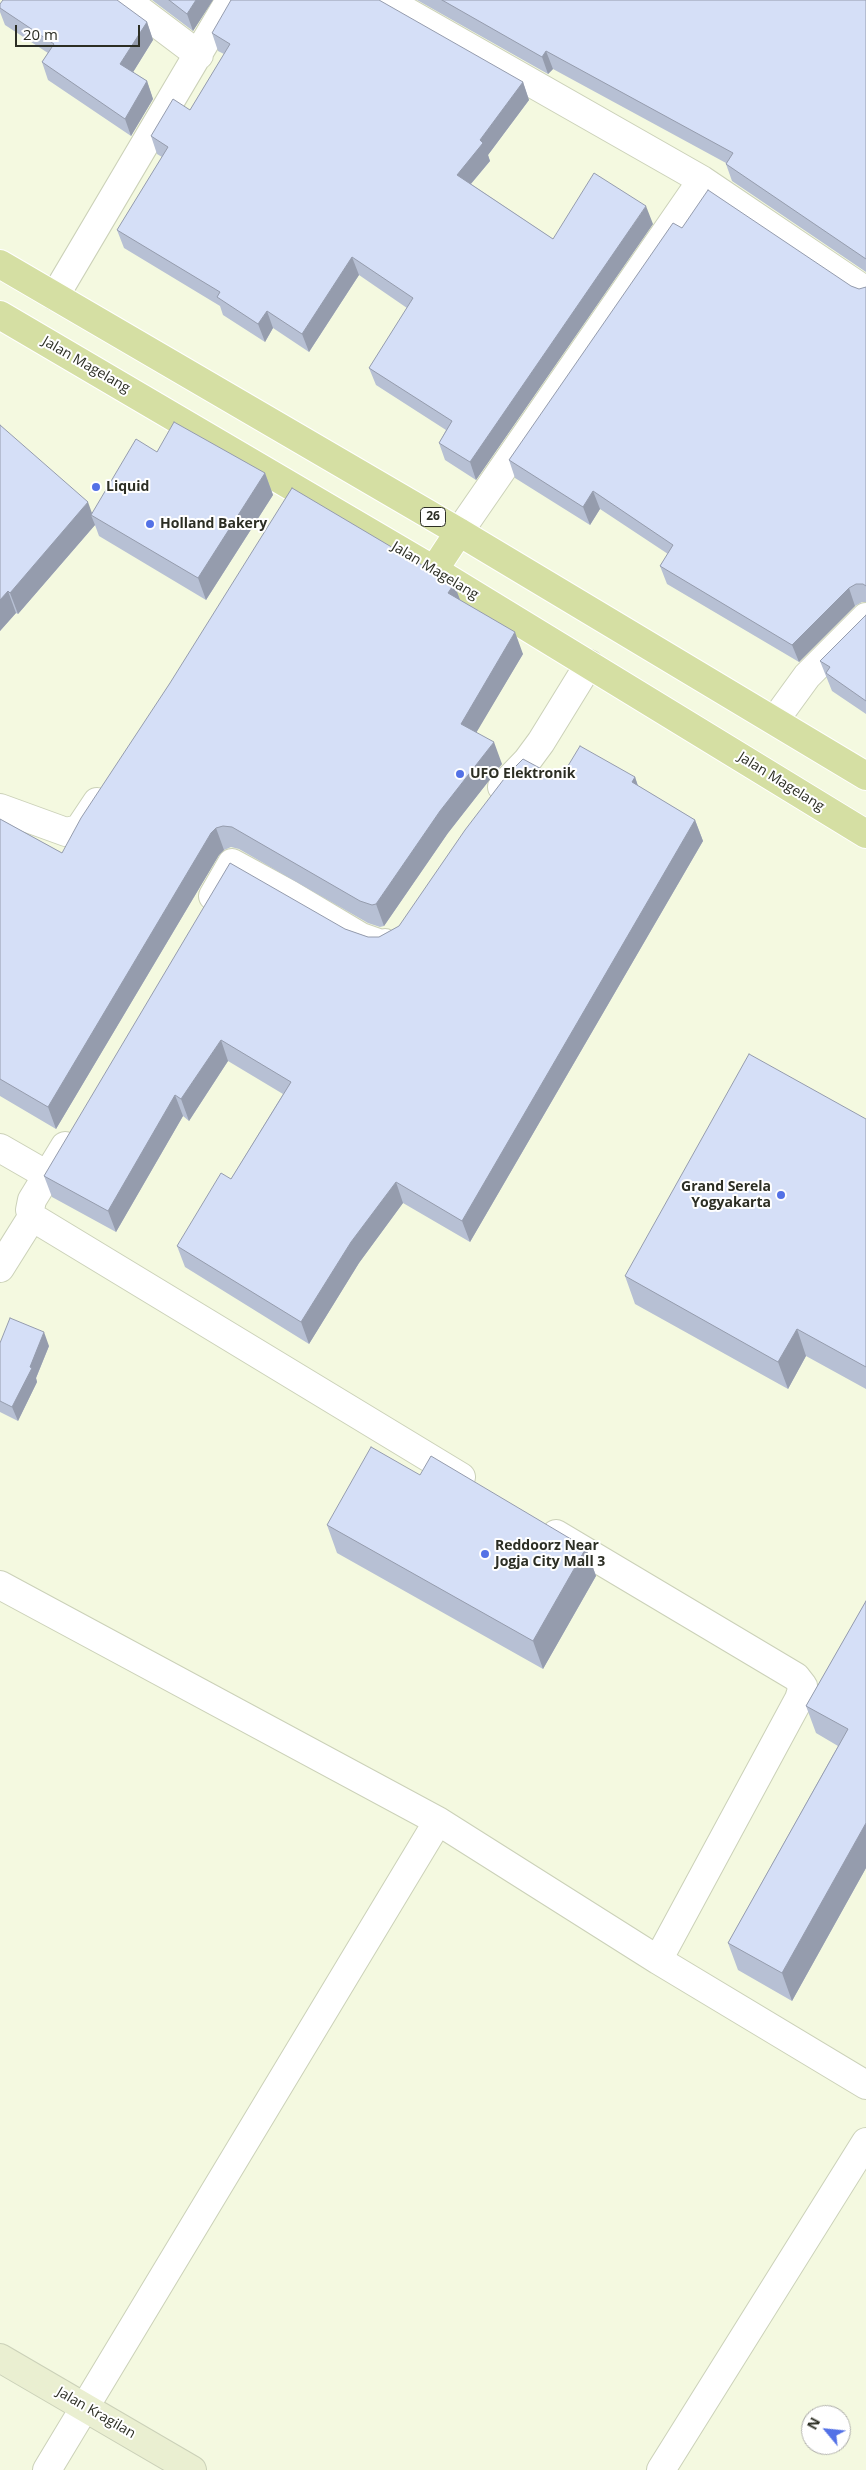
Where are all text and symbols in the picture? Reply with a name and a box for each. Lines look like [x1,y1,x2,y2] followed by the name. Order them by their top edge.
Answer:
[18,15,142,47] scale bar
[23,24,58,44] text: 20 m
[39,333,133,397] street label: Jalan Magelang
[106,479,149,495] place label: Liquid
[90,481,102,493] marker: Liquid
[420,508,446,526] road number: 26
[160,516,267,532] place label: Holland Bakery
[144,518,156,530] marker: Holland Bakery
[388,538,482,604] street label: Jalan Magelang
[735,749,827,815] street label: Jalan Magelang
[470,766,575,782] place label: UFO Elektronik
[454,768,466,780] marker: UFO Elektronik
[681,1179,771,1212] place label: Grand Serela Yogyakarta
[775,1189,787,1201] marker: Grand Serela Yogyakarta
[495,1538,605,1570] place label: Reddoorz Near Jogja City Mall 3
[479,1548,491,1560] marker: Reddoorz Near Jogja City Mall 3
[54,2384,138,2442] street label: Jalan Kragilan
[801,2405,851,2455] north arrow
[802,2414,824,2433] text: N

